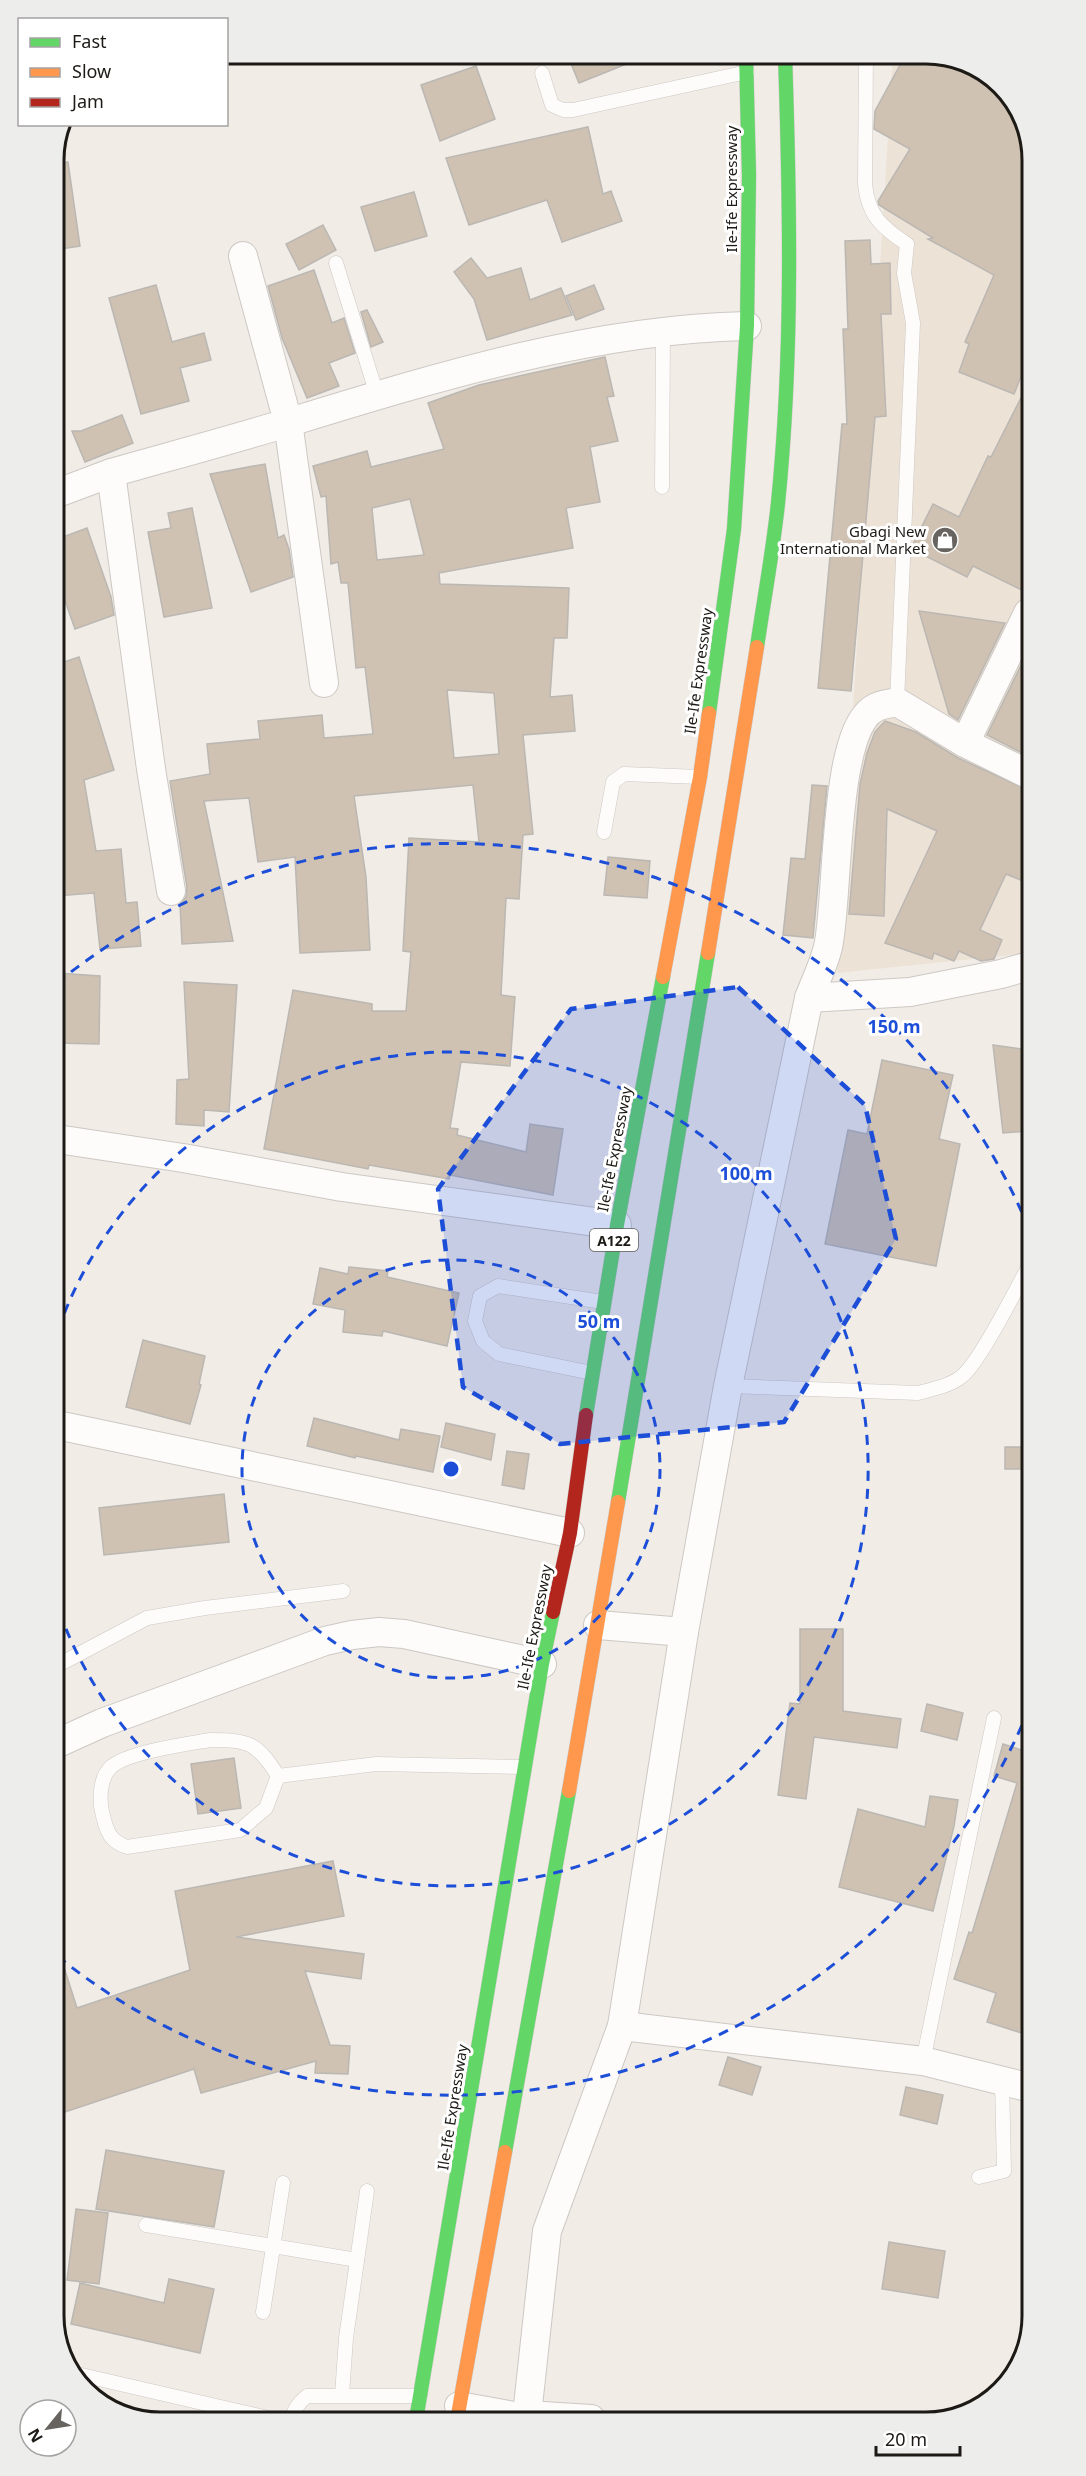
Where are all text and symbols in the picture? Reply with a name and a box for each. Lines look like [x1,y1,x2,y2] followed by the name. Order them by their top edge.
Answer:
[18,18,228,126] legend
[72,29,107,53] text: Fast
[72,59,111,83] text: Slow
[70,89,104,113] text: Jam
[721,125,741,252] street label: Ile-Ife Expressway
[780,521,927,558] place label: Gbagi New International Market
[930,525,960,555] shop icon: Gbagi New International Market
[679,606,717,735] street label: Ile-Ife Expressway
[867,1014,921,1038] text: 150 m
[592,1084,636,1213] street label: Ile-Ife Expressway
[719,1161,773,1185] text: 100 m
[590,1229,638,1251] road number: A122
[578,1309,620,1333] text: 50 m
[441,1459,461,1479] centre of rings
[512,1562,556,1691] street label: Ile-Ife Expressway
[432,2042,472,2171] street label: Ile-Ife Expressway
[18,2398,78,2458] north arrow
[876,2419,960,2457] scale bar
[22,2424,48,2447] text: N
[885,2427,927,2451] text: 20 m

